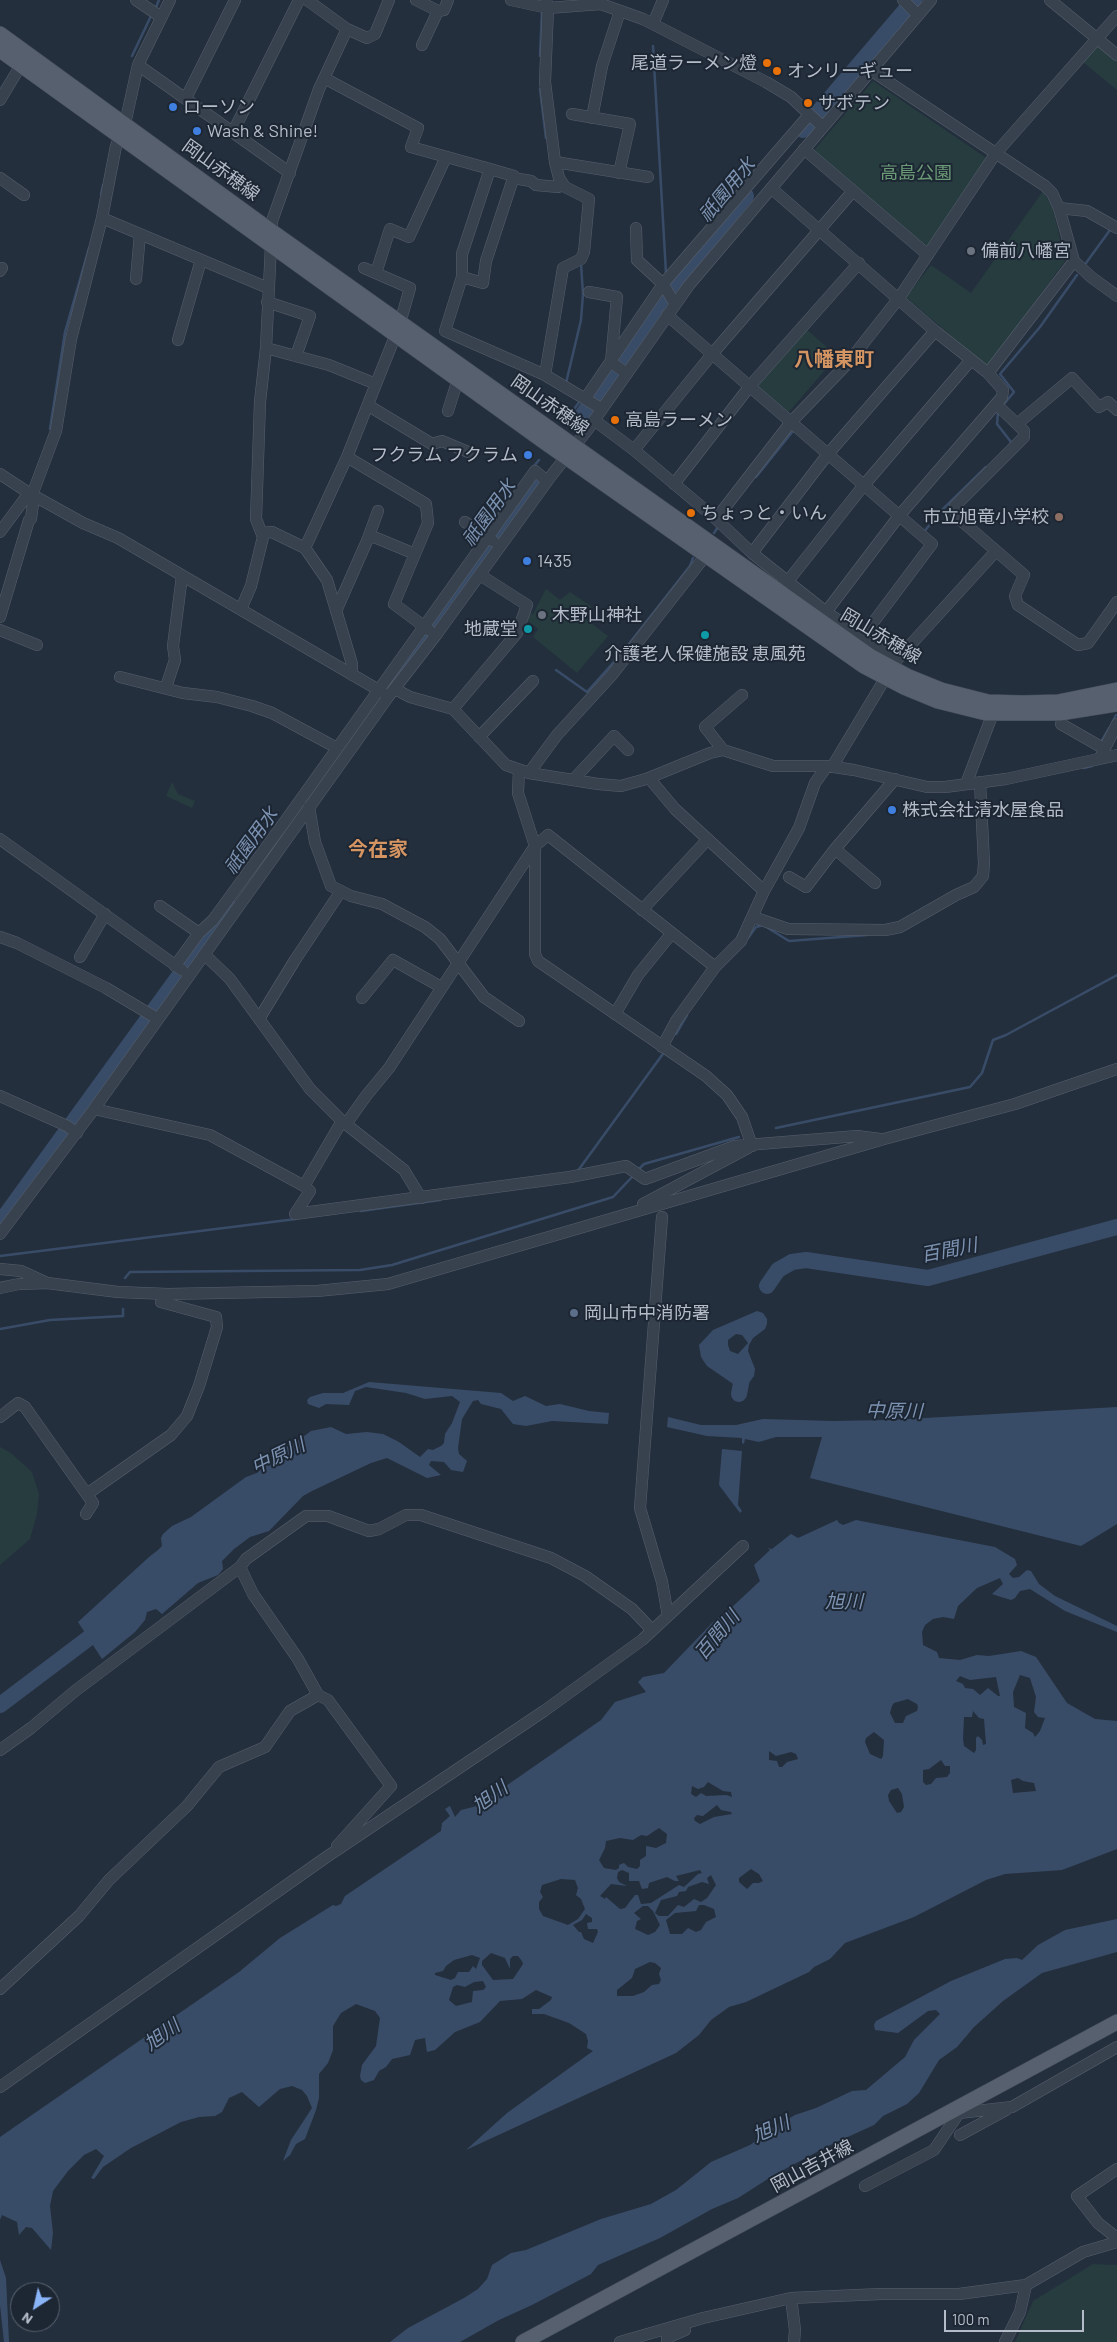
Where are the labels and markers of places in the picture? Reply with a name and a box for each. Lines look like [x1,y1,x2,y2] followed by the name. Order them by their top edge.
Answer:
[631,52,757,74] place label: 尾道ラーメン燈
[761,57,773,69] marker: 尾道ラーメン燈
[787,60,913,82] place label: オンリーギュー
[771,65,783,77] marker: オンリーギュー
[818,92,890,114] place label: サボテン
[183,96,255,118] place label: ローソン
[802,97,814,109] marker: サボテン
[167,101,179,113] marker: ローソン
[207,120,318,142] place label: Wash & Shine!
[191,125,203,137] marker: Wash & Shine!
[981,240,1071,262] place label: 備前八幡宮
[965,245,977,257] marker: 備前八幡宮
[625,409,733,431] place label: 高島ラーメン
[609,414,621,426] marker: 高島ラーメン
[370,444,518,466] place label: フクラム フクラム
[522,449,534,461] marker: フクラム フクラム
[701,502,827,524] place label: ちょっと・いん
[923,506,1049,528] place label: 市立旭竜小学校
[685,507,697,519] marker: ちょっと・いん
[1053,511,1065,523] marker: 市立旭竜小学校
[537,550,572,572] place label: 1435
[521,555,533,567] marker: 1435
[552,604,642,626] place label: 木野山神社
[536,609,548,621] marker: 木野山神社
[464,618,518,640] place label: 地蔵堂
[522,623,534,635] marker: 地蔵堂
[699,629,711,641] marker: 介護老人保健施設 恵風苑
[604,643,806,665] place label: 介護老人保健施設 恵風苑
[902,799,1064,821] place label: 株式会社清水屋食品
[886,804,898,816] marker: 株式会社清水屋食品
[584,1302,710,1324] place label: 岡山市中消防署
[568,1307,580,1319] marker: 岡山市中消防署

